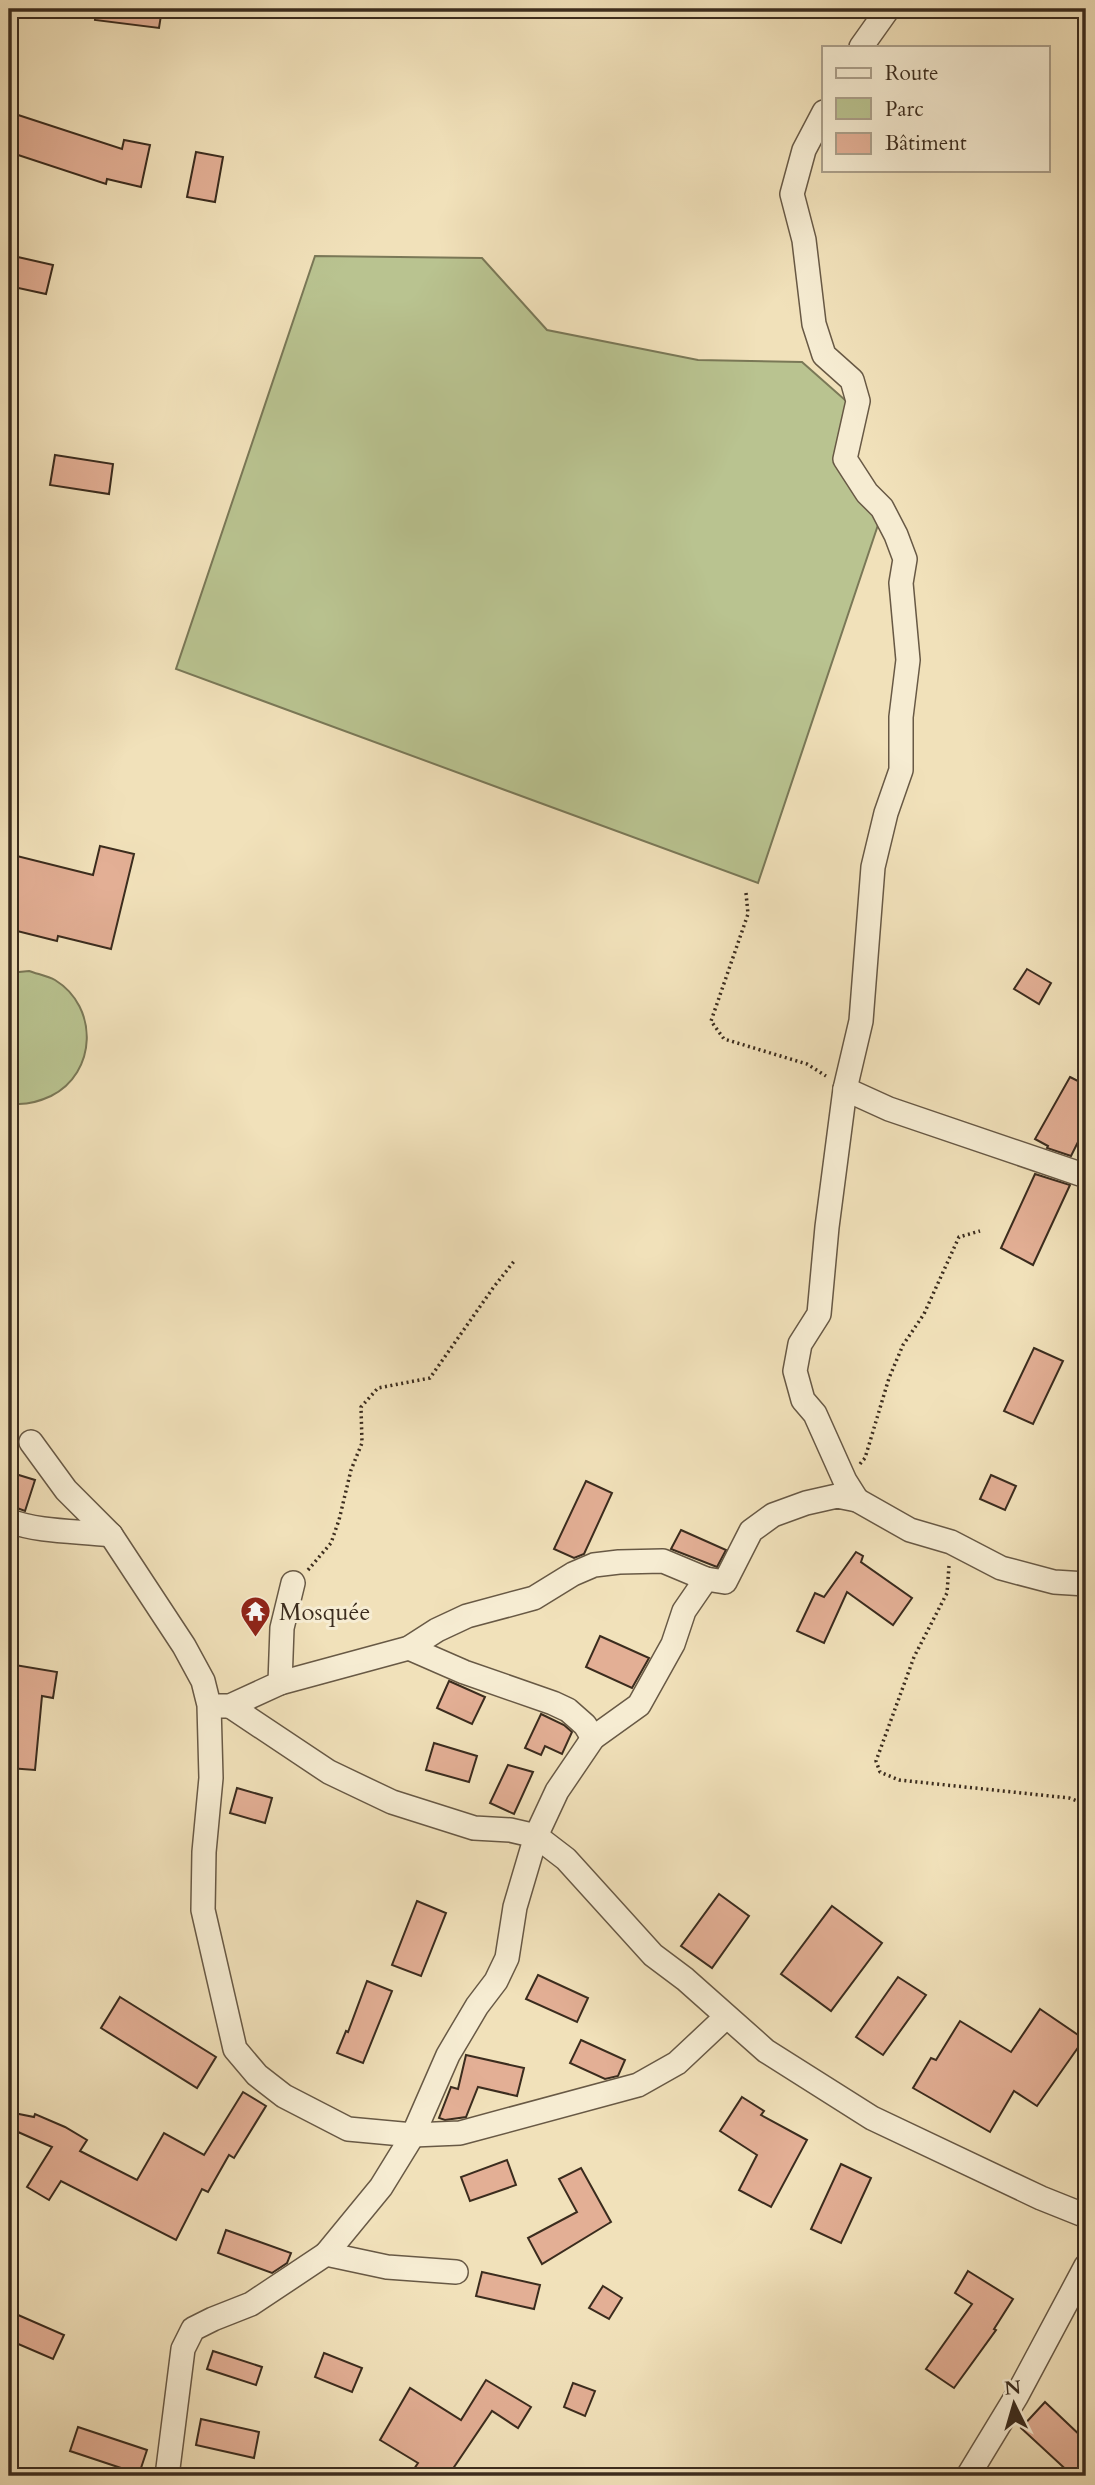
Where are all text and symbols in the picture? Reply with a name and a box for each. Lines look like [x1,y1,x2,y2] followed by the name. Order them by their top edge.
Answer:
[822,46,1050,172] legend
[885,59,939,88] text: Route
[885,95,924,124] text: Parc
[885,129,967,158] text: Bâtiment
[239,1595,273,1639] temple icon: Mosquée
[279,1596,370,1629] place label: Mosquée
[979,2370,1050,2440] north arrow
[1003,2374,1022,2402] text: N

